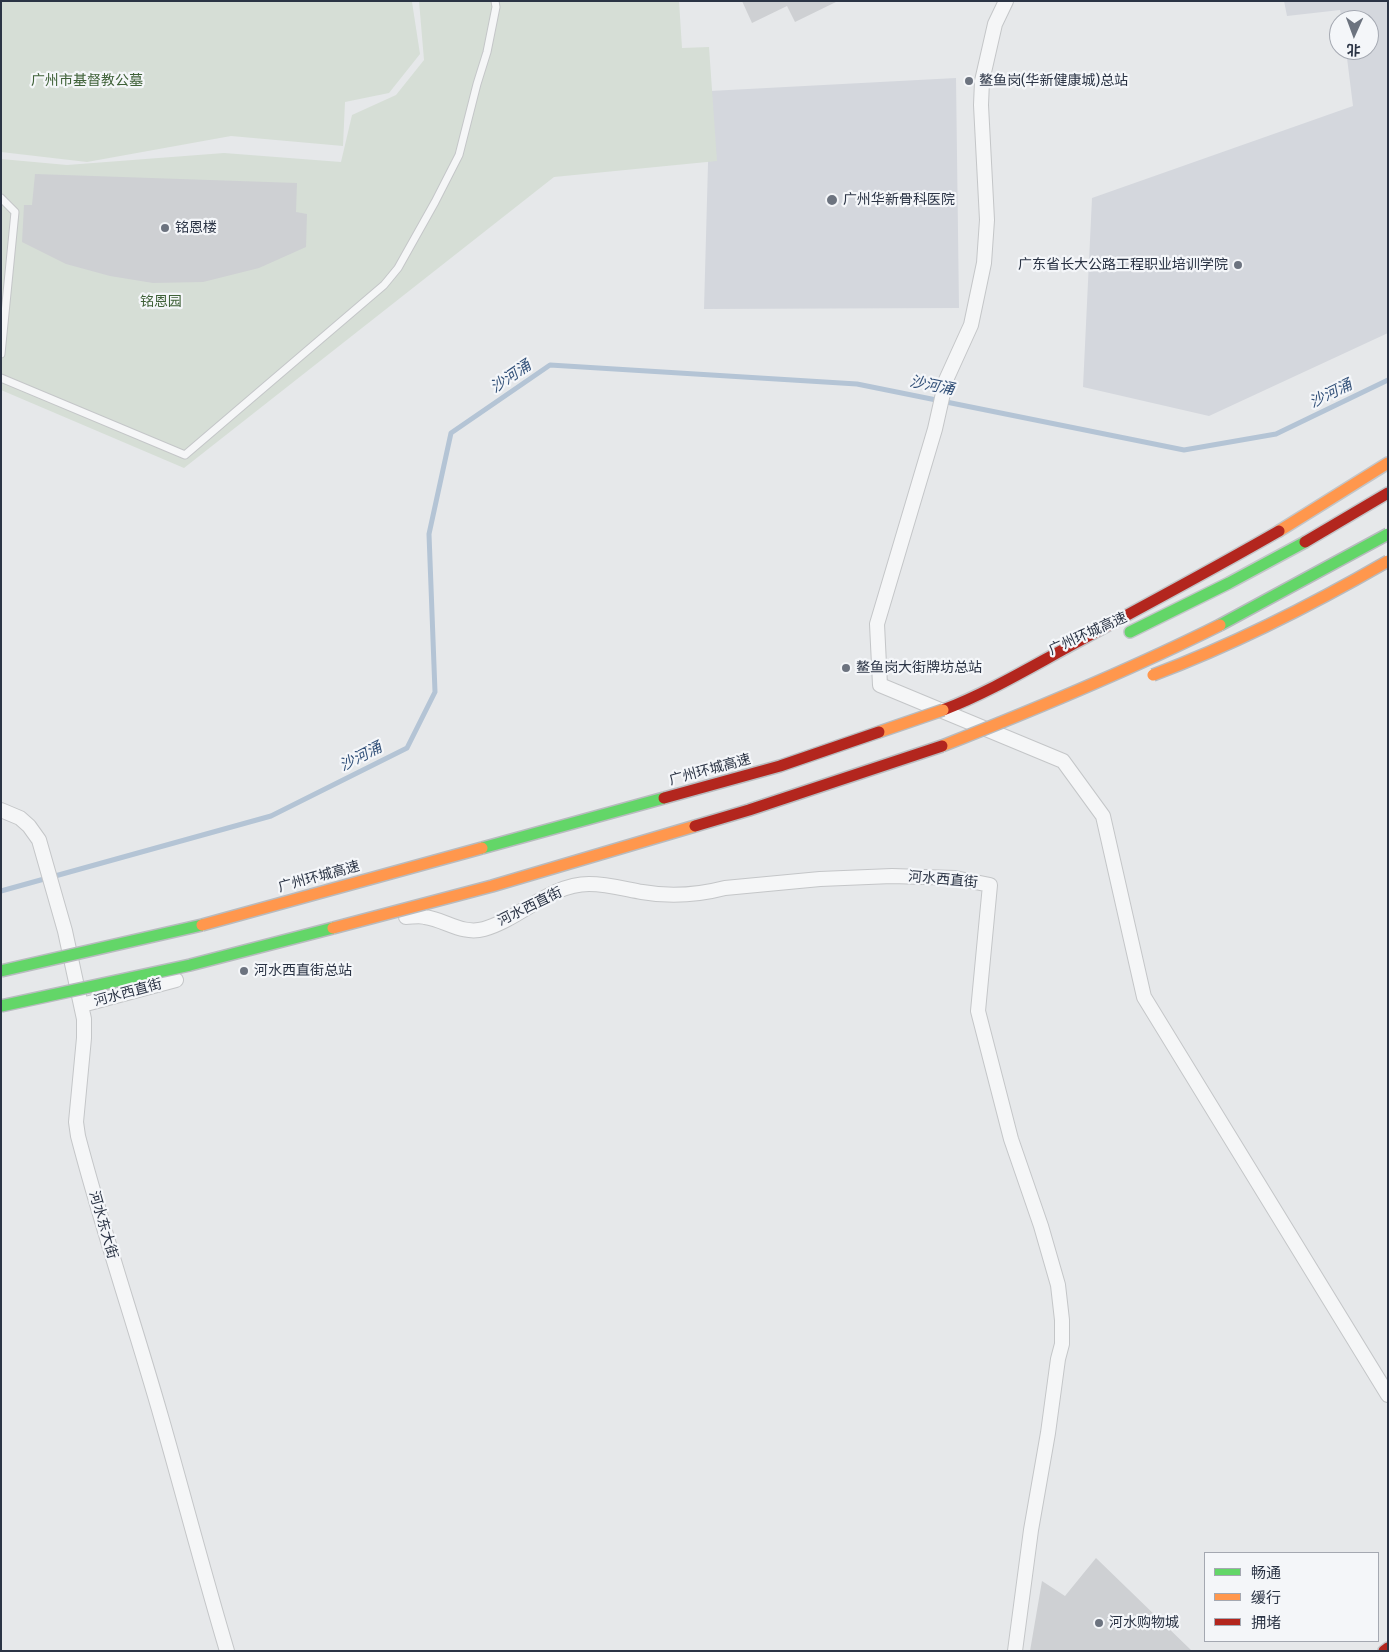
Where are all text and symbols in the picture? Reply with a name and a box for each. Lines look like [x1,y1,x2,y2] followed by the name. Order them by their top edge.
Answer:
[1329,10,1379,60] north arrow
[1346,41,1361,58] text: 北
[31,73,143,89] park label: 广州市基督教公墓
[979,73,1128,89] place label: 鳌鱼岗(华新健康城)总站
[963,75,975,87] marker: 鳌鱼岗(华新健康城)总站
[843,192,955,208] place label: 广州华新骨科医院
[825,193,839,207] marker: 广州华新骨科医院
[175,220,217,236] place label: 铭恩楼
[159,222,171,234] marker: 铭恩楼
[1018,257,1228,273] place label: 广东省长大公路工程职业培训学院
[1232,259,1244,271] marker: 广东省长大公路工程职业培训学院
[140,294,182,310] park label: 铭恩园
[487,357,535,397] water label: 沙河涌
[908,373,956,399] water label: 沙河涌
[1307,376,1355,412] water label: 沙河涌
[1046,609,1130,659] street label: 广州环城高速
[856,660,982,676] place label: 鳌鱼岗大街牌坊总站
[840,662,852,674] marker: 鳌鱼岗大街牌坊总站
[337,739,385,775] water label: 沙河涌
[667,751,753,789] street label: 广州环城高速
[276,858,362,896] street label: 广州环城高速
[907,869,979,891] street label: 河水西直街
[495,884,565,930] street label: 河水西直街
[254,963,352,979] place label: 河水西直街总站
[238,965,250,977] marker: 河水西直街总站
[92,976,164,1010] street label: 河水西直街
[85,1189,121,1261] street label: 河水东大街
[1204,1552,1379,1642] legend
[1251,1564,1281,1582] text: 畅通
[1251,1589,1281,1607] text: 缓行
[1251,1614,1281,1632] text: 拥堵
[1109,1615,1179,1631] place label: 河水购物城
[1093,1617,1105,1629] marker: 河水购物城

